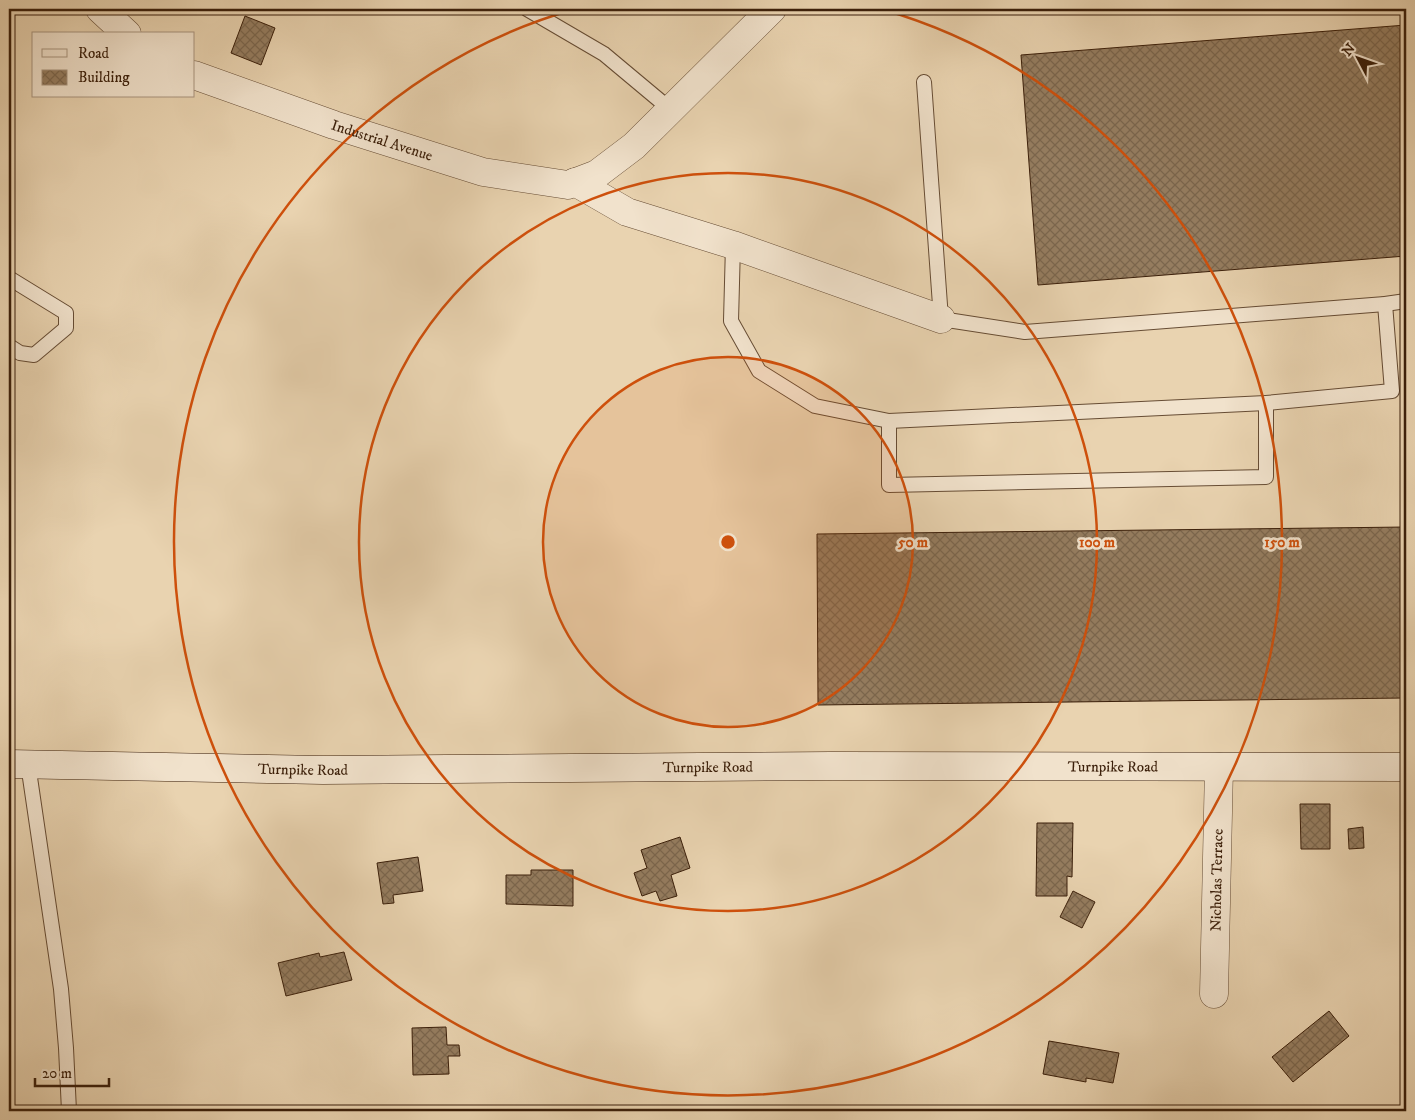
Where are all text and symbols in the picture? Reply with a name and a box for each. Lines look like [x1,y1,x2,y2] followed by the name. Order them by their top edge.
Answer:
[32,32,195,98] legend
[1332,32,1382,82] north arrow
[1338,40,1360,60] text: N
[78,44,110,63] text: Road
[78,68,130,87] text: Building
[329,115,435,165] street label: Industrial Avenue
[719,533,737,551] centre of rings
[897,533,929,552] text: 50 m
[1079,533,1116,552] text: 100 m
[1264,533,1300,552] text: 150 m
[663,757,754,777] street label: Turnpike Road
[1068,757,1159,776] street label: Turnpike Road
[258,759,349,780] street label: Turnpike Road
[1206,828,1227,932] street label: Nicholas Terrace
[35,1055,109,1087] scale bar
[42,1064,72,1083] text: 20 m

